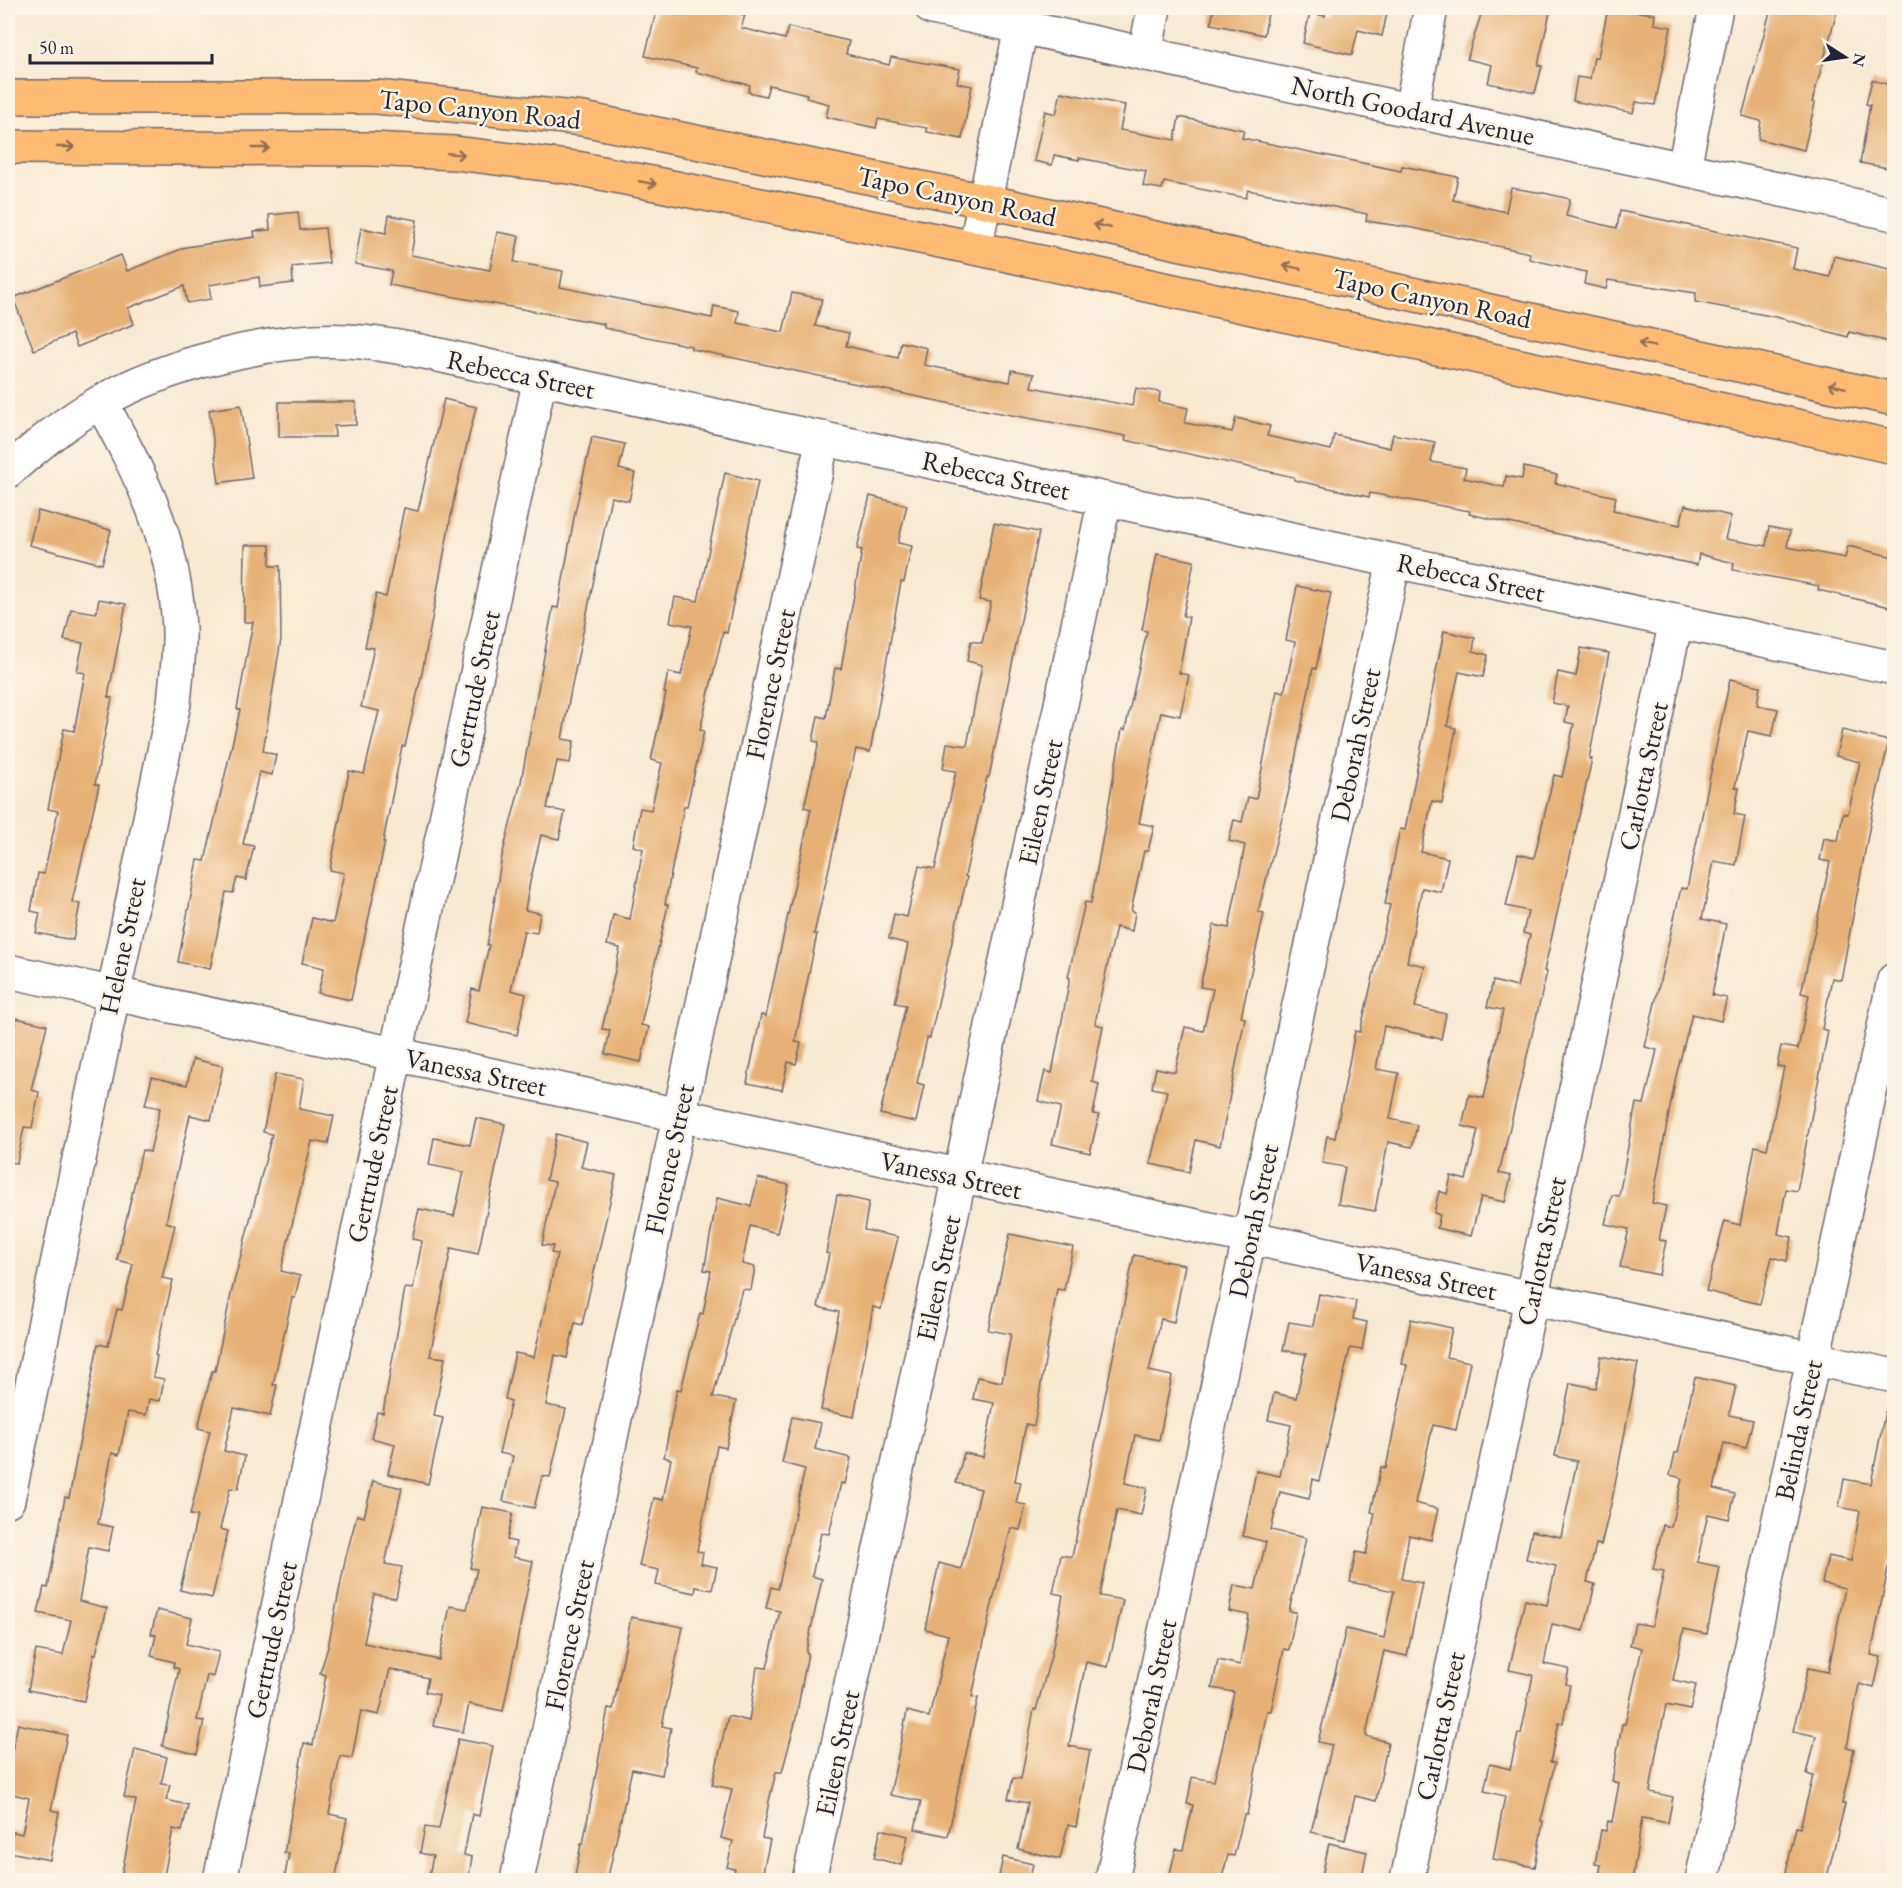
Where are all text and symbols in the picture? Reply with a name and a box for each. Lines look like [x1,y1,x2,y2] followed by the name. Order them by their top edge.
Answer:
[30,27,212,65] scale bar
[1815,27,1875,87] north arrow
[39,36,74,59] text: 50 m
[1848,51,1871,69] text: N
[1288,67,1538,153] street label: North Goodard Avenue
[377,81,583,137] street label: Tapo Canyon Road
[55,141,75,153] one-way arrow
[250,142,270,154] one-way arrow
[445,149,465,160] one-way arrow
[854,158,1060,234] street label: Tapo Canyon Road
[638,178,658,189] one-way arrow
[1092,220,1112,231] one-way arrow
[1329,260,1535,336] street label: Tapo Canyon Road
[1283,261,1302,273] one-way arrow
[1638,338,1657,350] one-way arrow
[444,341,599,407] street label: Rebecca Street
[1828,380,1848,391] one-way arrow
[919,442,1074,508] street label: Rebecca Street
[1394,544,1549,610] street label: Rebecca Street
[737,605,803,763] street label: Florence Street
[440,607,508,771] street label: Gertrude Street
[1322,664,1389,825] street label: Deborah Street
[1610,698,1676,854] street label: Carlotta Street
[1010,735,1071,868] street label: Eileen Street
[90,874,154,1018] street label: Helene Street
[402,1040,551,1104] street label: Vanessa Street
[636,1080,702,1238] street label: Florence Street
[338,1082,406,1246] street label: Gertrude Street
[1220,1140,1287,1301] street label: Deborah Street
[877,1143,1026,1207] street label: Vanessa Street
[1508,1173,1574,1329] street label: Carlotta Street
[908,1211,969,1344] street label: Eileen Street
[1352,1244,1501,1308] street label: Vanessa Street
[1766,1356,1830,1504] street label: Belinda Street
[536,1556,602,1714] street label: Florence Street
[237,1558,305,1722] street label: Gertrude Street
[1118,1615,1185,1776] street label: Deborah Street
[1407,1648,1473,1804] street label: Carlotta Street
[807,1686,868,1819] street label: Eileen Street

